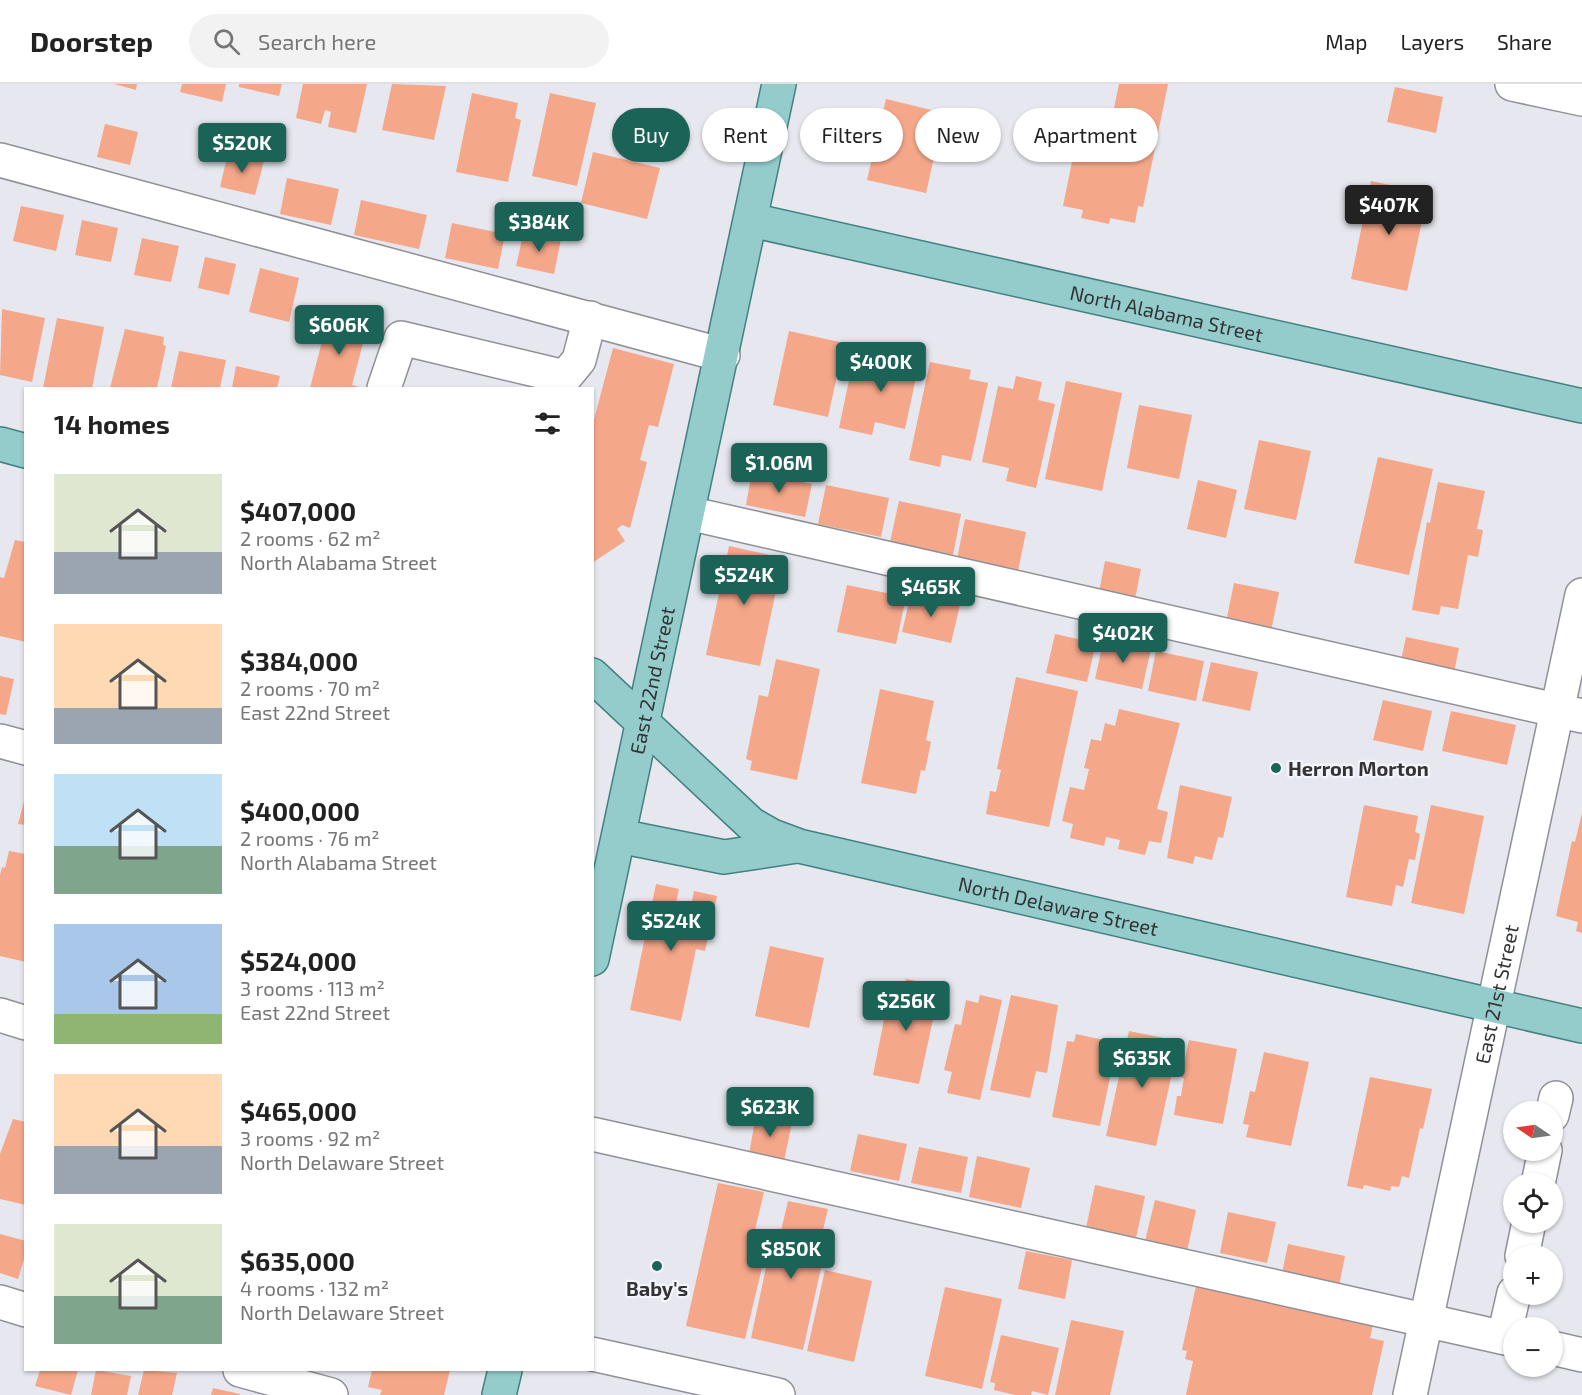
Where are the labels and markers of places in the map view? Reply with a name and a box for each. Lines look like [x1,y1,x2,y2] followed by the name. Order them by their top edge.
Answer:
[200,123,284,174] pin: $520K
[1347,185,1431,236] pin: $407K
[497,202,581,253] pin: $384K
[297,305,381,356] pin: $606K
[839,342,923,393] pin: $400K
[730,443,828,494] pin: $1.06M
[702,555,786,606] pin: $524K
[889,567,973,618] pin: $465K
[1081,613,1165,664] pin: $402K
[1288,756,1429,780] place label: Herron Morton
[1269,761,1283,775] marker: Herron Morton
[629,901,713,952] pin: $524K
[864,981,948,1032] pin: $256K
[1100,1038,1184,1089] pin: $635K
[728,1087,812,1138] pin: $623K
[749,1229,833,1280] pin: $850K
[650,1259,664,1273] marker: Baby's
[626,1276,688,1301] place label: Baby's

